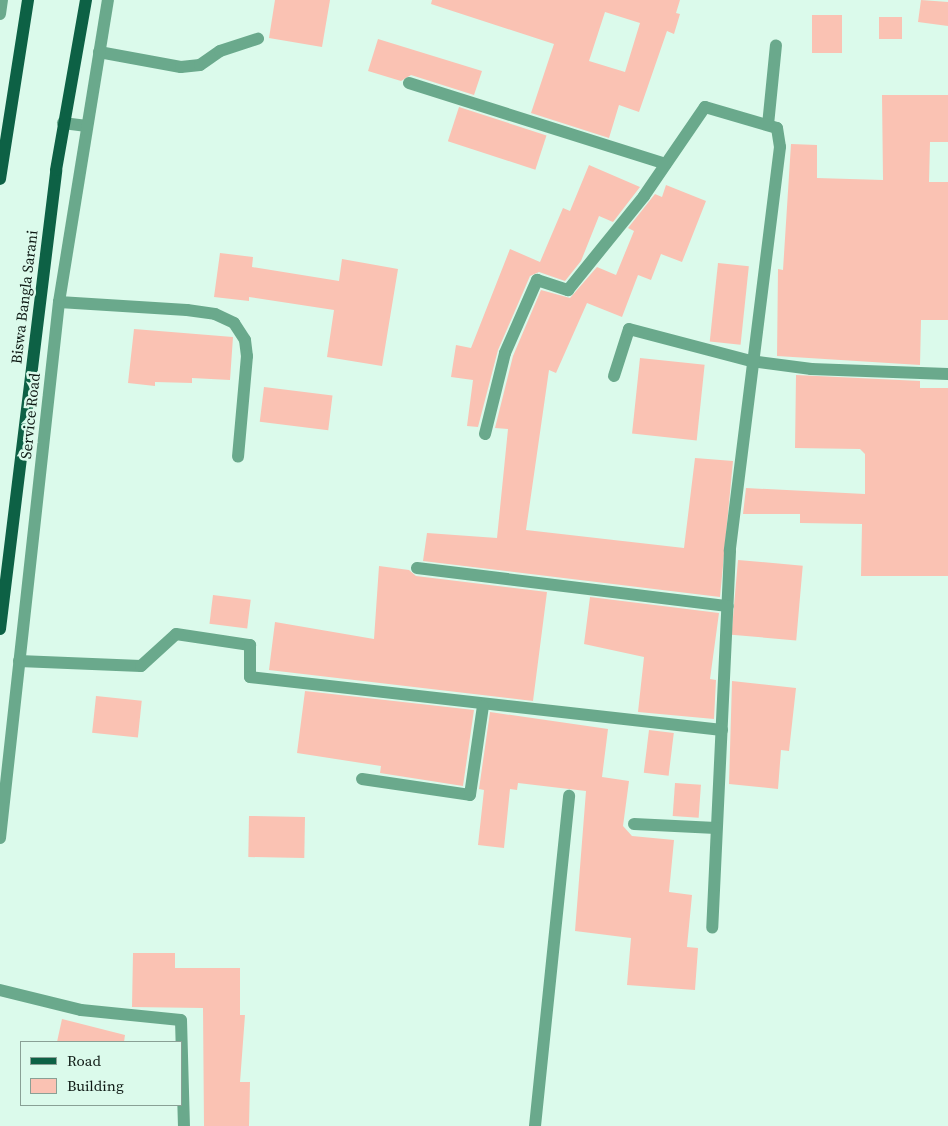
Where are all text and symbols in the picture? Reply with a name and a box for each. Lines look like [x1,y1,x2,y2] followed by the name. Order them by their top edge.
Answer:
[7,229,41,365] street label: Biswa Bangla Sarani
[17,372,43,460] street label: Service Road
[20,1041,182,1106] legend
[67,1050,101,1071] text: Road
[67,1075,124,1096] text: Building

